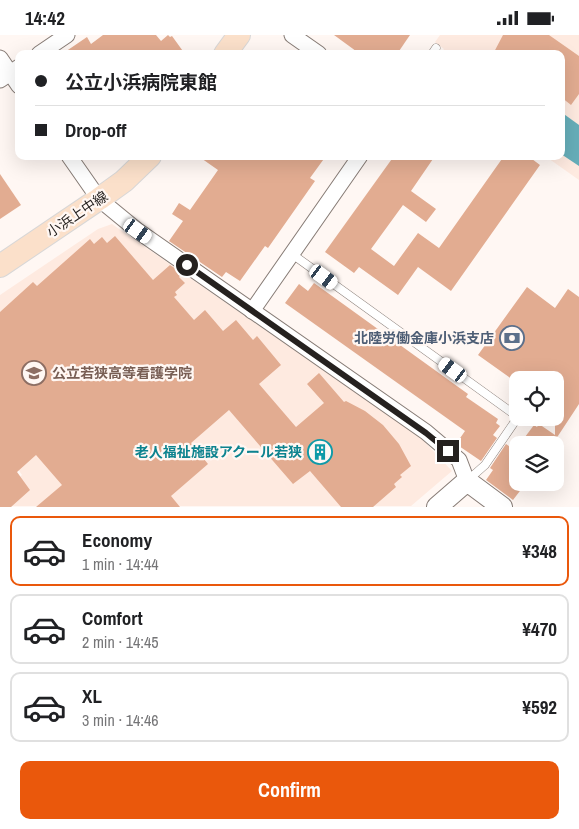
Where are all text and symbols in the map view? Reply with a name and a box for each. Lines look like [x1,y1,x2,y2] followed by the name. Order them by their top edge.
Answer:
[25,5,65,31] text: 14:42
[65,69,217,95] text: 公立小浜病院東館
[65,117,126,143] text: Drop-off
[43,187,111,241] street label: 小浜上中線
[121,216,154,246] car
[176,254,198,276] route start
[307,262,340,292] car
[499,325,525,351] bank icon: 北陸労働金庫小浜支店
[354,329,494,347] place label: 北陸労働金庫小浜支店
[436,355,469,385] car
[21,360,47,386] school or university icon: 公立若狭高等看護学院
[52,364,192,382] place label: 公立若狭高等看護学院
[509,371,564,491] map controls
[509,371,564,426] button: locate
[509,436,564,491] button: layers
[307,439,333,465] building icon: 老人福祉施設アクール若狭
[437,440,459,462] route end
[135,443,302,461] place label: 老人福祉施設アクール若狭
[82,527,152,553] text: Economy
[22,529,67,574] icon: car
[522,538,557,564] text: ¥348
[82,553,159,575] text: 1 min · 14:44
[82,605,143,631] text: Comfort
[22,607,67,652] icon: car
[522,616,557,642] text: ¥470
[82,631,159,653] text: 2 min · 14:45
[82,683,102,709] text: XL
[22,685,67,730] icon: car
[522,694,557,720] text: ¥592
[82,709,159,731] text: 3 min · 14:46
[20,761,559,819] button: Confirm

